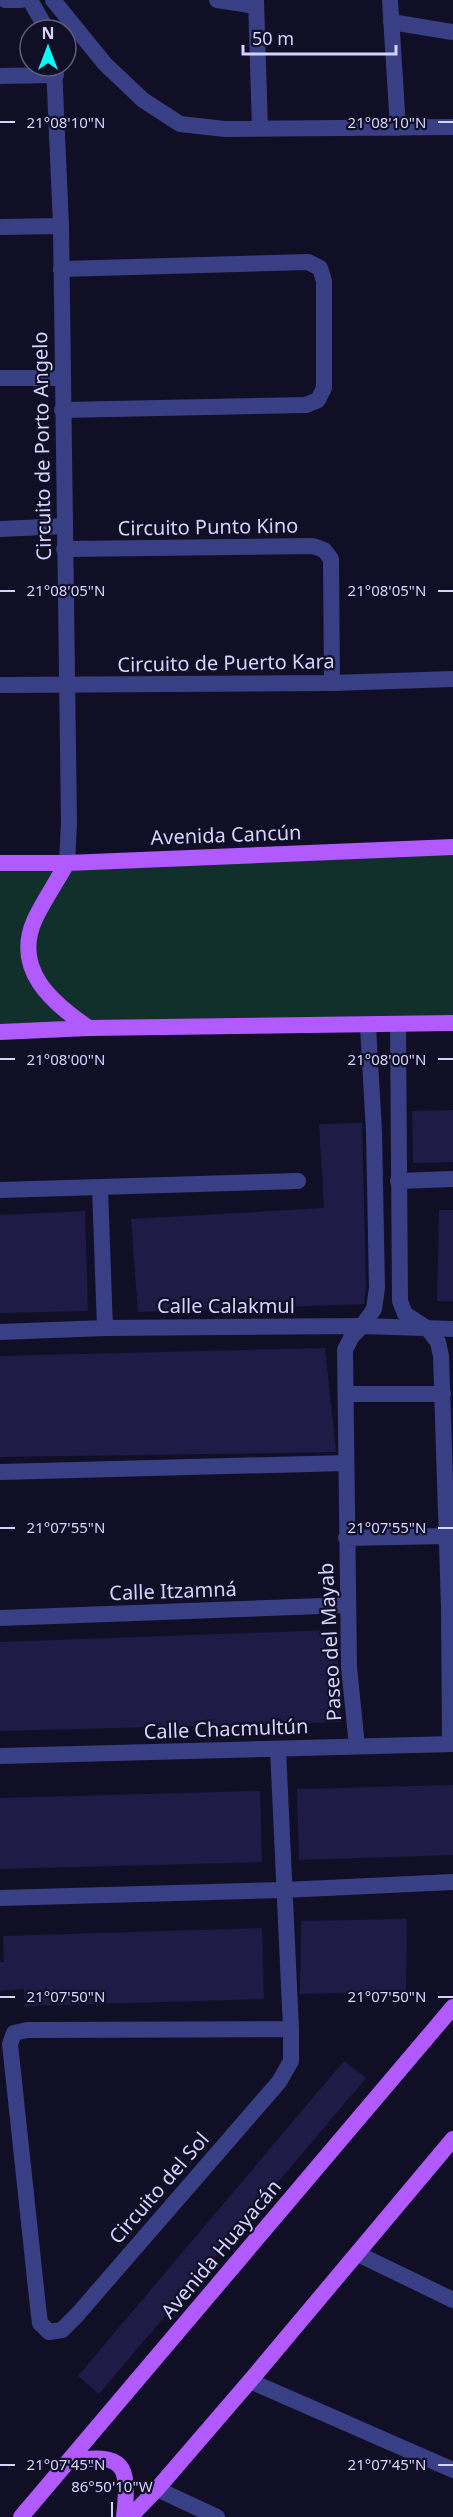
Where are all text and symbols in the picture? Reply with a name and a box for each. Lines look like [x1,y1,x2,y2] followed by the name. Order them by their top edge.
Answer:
[18,18,78,78] north arrow
[243,18,396,56] scale bar
[41,22,55,44] text: N
[252,26,294,50] text: 50 m
[27,112,105,132] text: 21°08'10"N
[348,112,426,132] text: 21°08'10"N
[26,331,57,561] street label: Circuito de Porto Angelo
[117,511,299,542] street label: Circuito Punto Kino
[27,580,105,600] text: 21°08'05"N
[348,580,426,600] text: 21°08'05"N
[117,647,335,678] street label: Circuito de Puerto Kara
[150,818,302,851] street label: Avenida Cancún
[27,1049,105,1069] text: 21°08'00"N
[348,1049,426,1069] text: 21°08'00"N
[157,1292,295,1319] street label: Calle Calakmul
[27,1517,105,1537] text: 21°07'55"N
[348,1517,426,1537] text: 21°07'55"N
[312,1562,347,1722] street label: Paseo del Mayab
[109,1575,237,1606] street label: Calle Itzamná
[143,1712,309,1745] street label: Calle Chacmultún
[27,1986,105,2006] text: 21°07'50"N
[348,1986,426,2006] text: 21°07'50"N
[103,2126,215,2249] street label: Circuito del Sol
[155,2174,287,2324] street label: Avenida Huayacán
[27,2454,105,2474] text: 21°07'45"N
[348,2454,426,2474] text: 21°07'45"N
[71,2476,153,2496] text: 86°50'10"W

